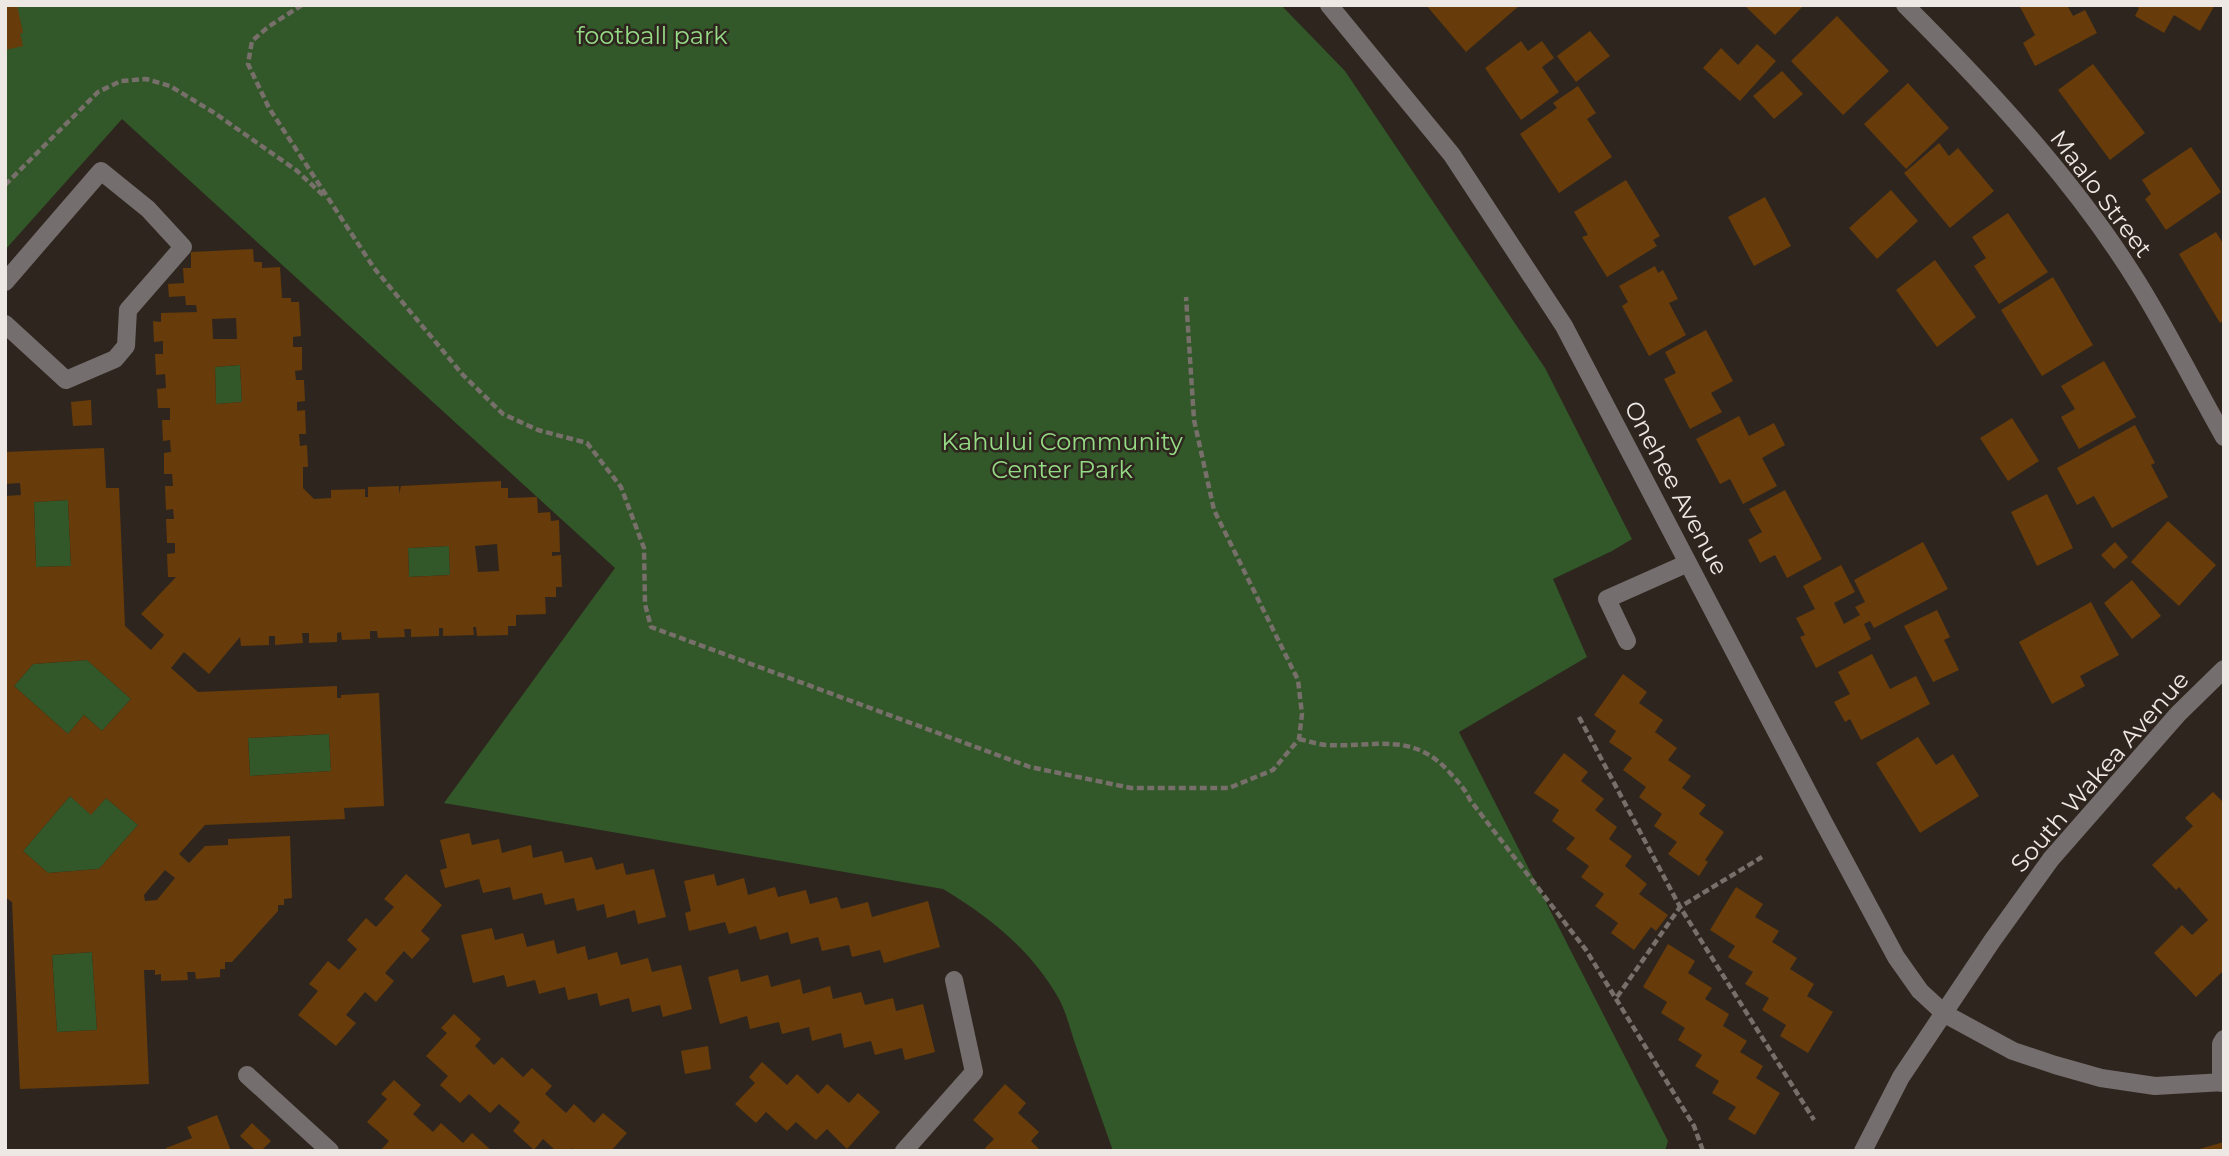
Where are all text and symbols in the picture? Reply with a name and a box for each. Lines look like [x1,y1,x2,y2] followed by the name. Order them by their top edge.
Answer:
[576,21,728,50] park label: football park
[2044,124,2159,263] street label: Maalo Street
[1618,396,1735,580] street label: Onehee Avenue
[941,427,1183,484] park label: Kahului Community Center Park
[2004,665,2195,878] street label: South Wakea Avenue

